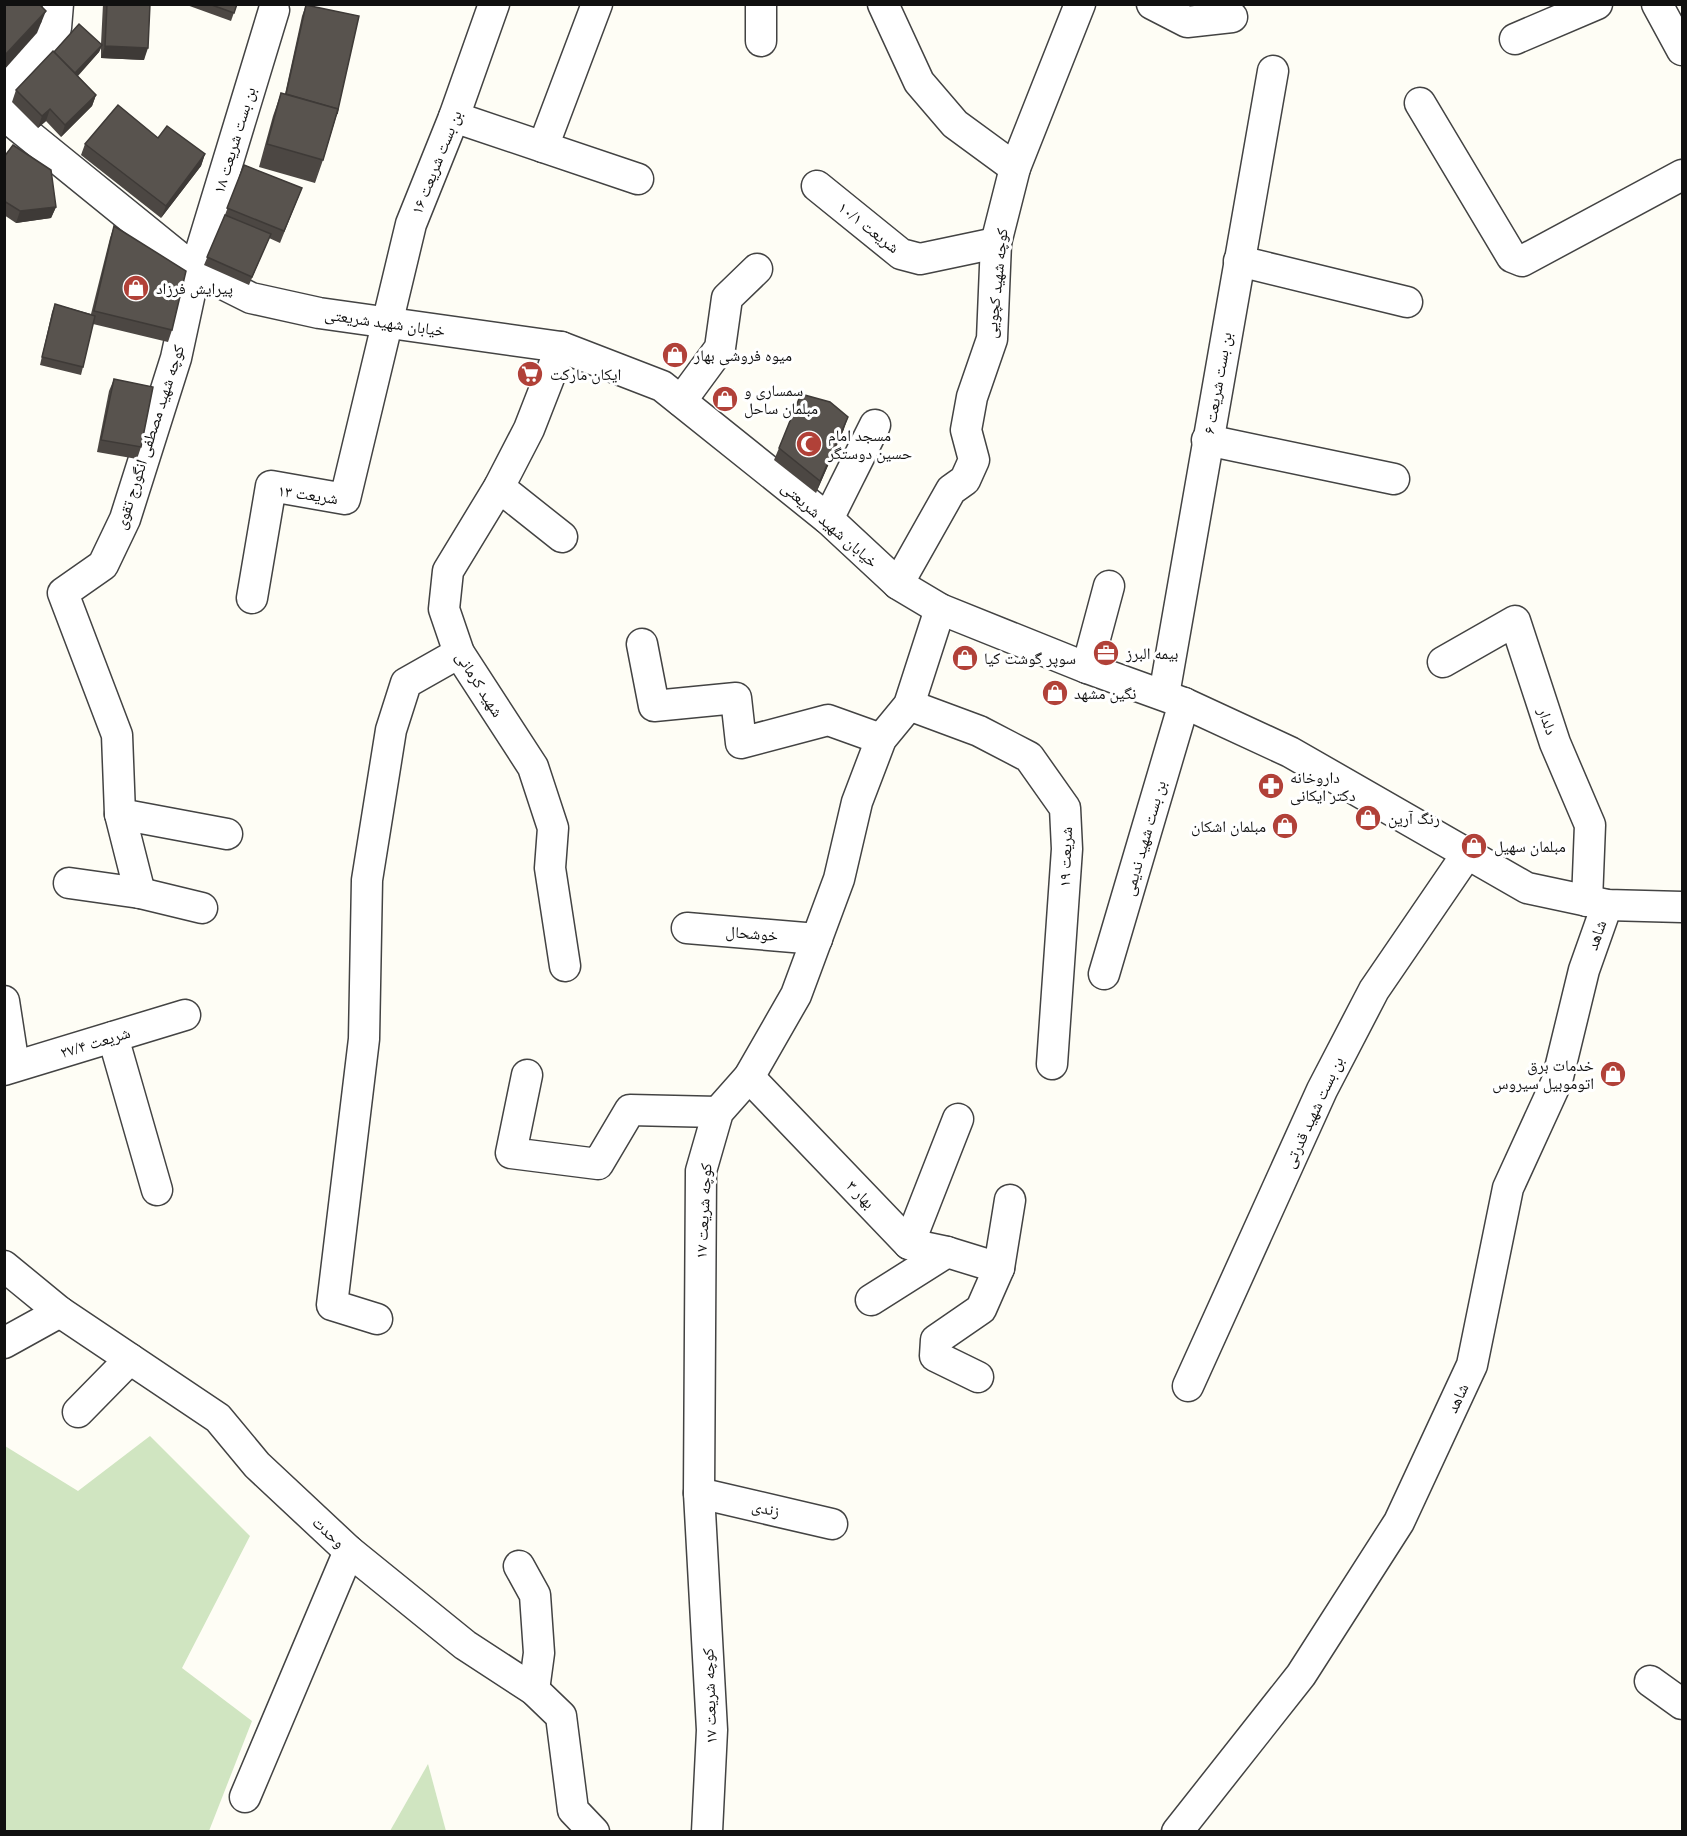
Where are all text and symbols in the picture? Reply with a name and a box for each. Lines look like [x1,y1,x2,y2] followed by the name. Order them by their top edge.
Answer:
[210,85,261,196] street label: بن بست شریعت ۱۸
[408,108,467,217] street label: بن بست شریعت ۱۶
[834,198,902,257] street label: شریعت ۱۰/۱
[982,227,1013,339] street label: کوچه شهید کچویی
[121,273,151,303] shop icon: پیرایش فرزاد
[156,280,233,299] place label: پیرایش فرزاد
[323,306,446,341] street label: خیابان شهید شریعتی
[1200,331,1237,436] street label: بن بست شریعت ۶
[660,340,690,370] shop icon: میوه فروشی بهار
[112,342,189,532] street label: کوچه شهید مصطفی انگورج تقوی
[693,347,792,366] place label: میوه فروشی بهار
[515,359,545,389] supermarket icon: ایکان مارکت
[550,366,621,385] place label: ایکان مارکت
[744,382,818,419] place label: سمساری و مبلمان ساحل
[710,384,740,414] shop icon: سمساری و مبلمان ساحل
[827,427,912,464] place label: مسجد امام حسین دوستگر
[794,429,824,459] mosque icon: مسجد امام حسین دوستگر
[777,478,881,572] street label: خیابان شهید شریعتی
[277,482,339,508] street label: شریعت ۱۳
[1091,638,1121,668] office icon: بیمه البرز
[950,643,980,673] shop icon: سوپر گوشت کیا
[1125,645,1179,663] place label: بیمه البرز
[451,648,506,721] street label: شهید کرمانی
[984,650,1076,668] place label: سوپر گوشت کیا
[1040,678,1070,708] shop icon: نگین مشهد
[1074,685,1136,704] place label: نگین مشهد
[1534,704,1560,737] street label: دلدار
[1290,769,1356,806] place label: داروخانه دکتر ایکانی
[1256,771,1286,801] pharmacy icon: داروخانه دکتر ایکانی
[1120,779,1171,898] street label: بن بست شهید ندیمی
[1353,803,1383,833] shop icon: رنگ آرین
[1388,810,1440,829] place label: رنگ آرین
[1270,811,1300,841] shop icon: مبلمان اشکان
[1191,818,1266,837] place label: مبلمان اشکان
[1056,826,1076,888] street label: شریعت ۱۹
[1459,831,1489,861] shop icon: مبلمان سهیل
[1494,838,1566,857] place label: مبلمان سهیل
[1584,918,1609,952] street label: شاهد
[725,923,779,946] street label: خوشحال
[58,1024,132,1062] street label: شریعت ۲۷/۴
[1280,1054,1348,1171] street label: بن بست شهید قدرتی
[1492,1057,1594,1094] place label: خدمات برق اتوموبیل سیروس
[1598,1059,1628,1089] shop icon: خدمات برق اتوموبیل سیروس
[692,1162,716,1260] street label: کوچه شریعت ۱۷
[843,1177,878,1212] street label: بهار ۳
[1443,1381,1472,1416] street label: شاهد
[750,1497,781,1522] street label: زندی
[308,1513,348,1552] street label: وحدت
[699,1647,721,1744] street label: کوچه شریعت ۱۷

